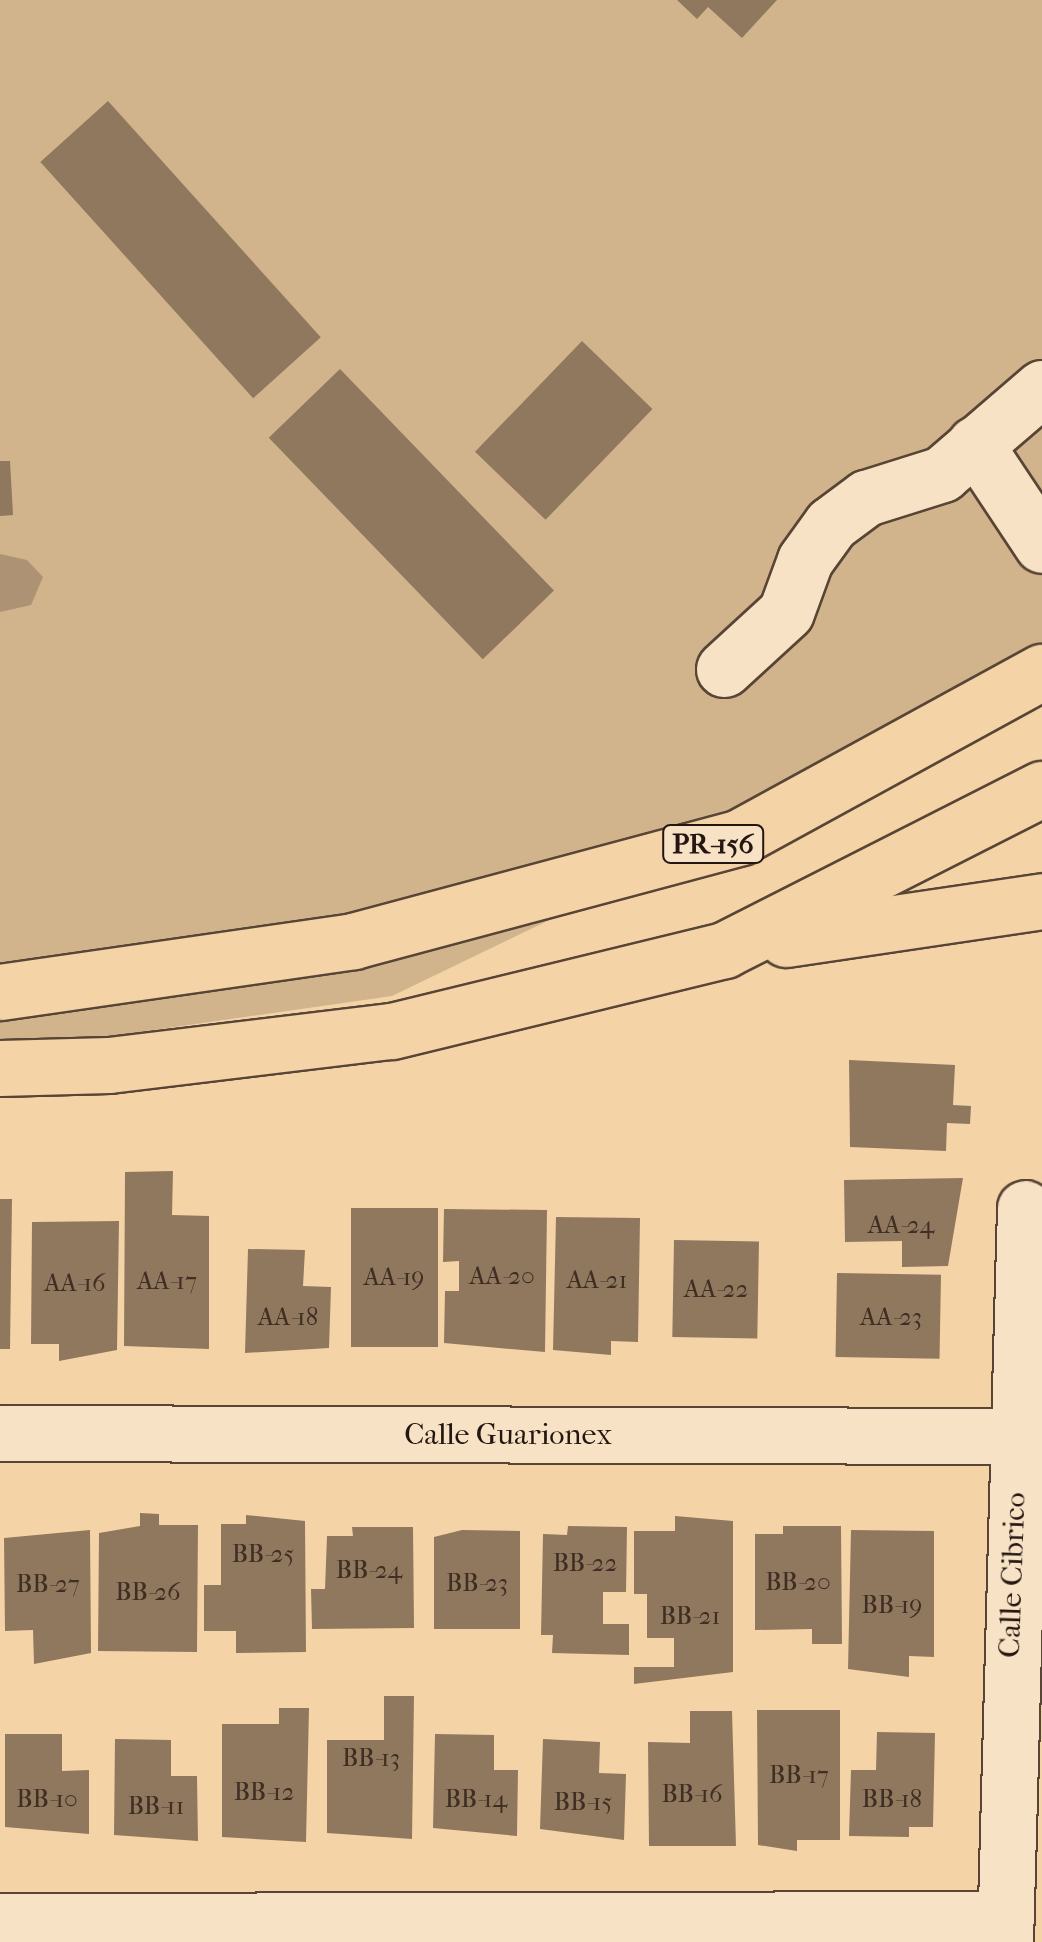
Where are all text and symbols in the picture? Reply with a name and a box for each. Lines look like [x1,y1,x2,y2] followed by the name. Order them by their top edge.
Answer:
[660,821,766,867] road number: PR-156
[868,1210,934,1240] house number: AA-24
[469,1261,535,1291] house number: AA-20
[364,1262,424,1292] house number: AA-19
[567,1265,627,1295] house number: AA-21
[137,1266,197,1296] house number: AA-17
[44,1268,106,1298] house number: AA-16
[684,1274,748,1304] house number: AA-22
[258,1302,318,1332] house number: AA-18
[860,1302,922,1332] house number: AA-23
[404,1417,612,1453] street label: Calle Guarionex
[992,1492,1034,1658] street label: Calle Cibrico
[232,1539,294,1569] house number: BB-25
[553,1548,617,1578] house number: BB-22
[336,1555,402,1585] house number: BB-24
[765,1567,831,1597] house number: BB-20
[446,1568,508,1598] house number: BB-23
[16,1569,80,1599] house number: BB-27
[115,1577,181,1607] house number: BB-26
[862,1590,922,1620] house number: BB-19
[660,1601,720,1631] house number: BB-21
[342,1743,400,1773] house number: BB-13
[769,1760,829,1790] house number: BB-17
[234,1777,294,1807] house number: BB-12
[661,1779,723,1809] house number: BB-16
[16,1784,78,1814] house number: BB-10
[445,1784,507,1814] house number: BB-14
[862,1784,922,1814] house number: BB-18
[554,1787,612,1817] house number: BB-15
[128,1791,184,1821] house number: BB-11

